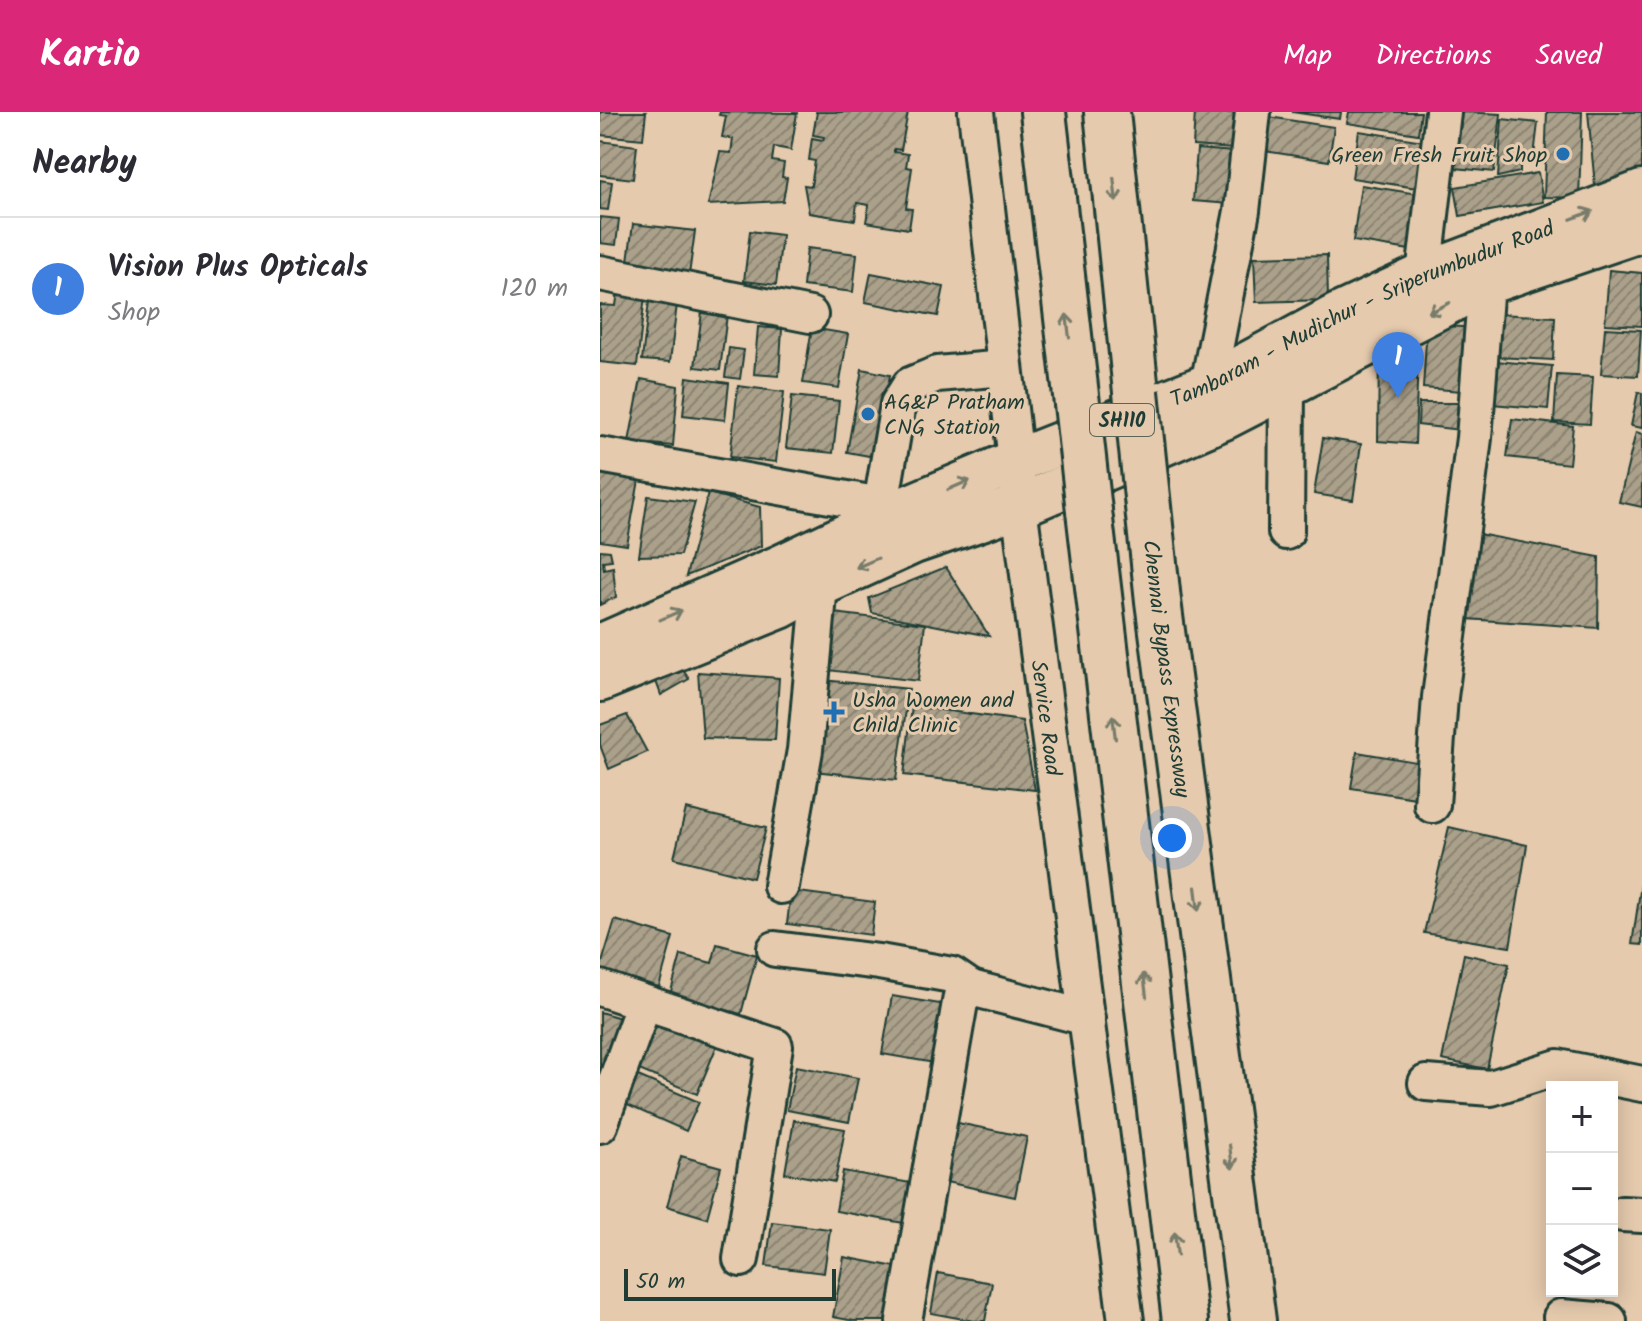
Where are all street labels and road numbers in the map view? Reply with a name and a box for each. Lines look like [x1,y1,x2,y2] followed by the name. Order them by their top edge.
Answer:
[1165,212,1561,418] street label: Tambaram - Mudichur - Sriperumbudur Road
[1090,404,1154,436] road number: SH110
[1132,538,1199,801] street label: Chennai Bypass Expressway
[1019,658,1069,779] street label: Service Road

